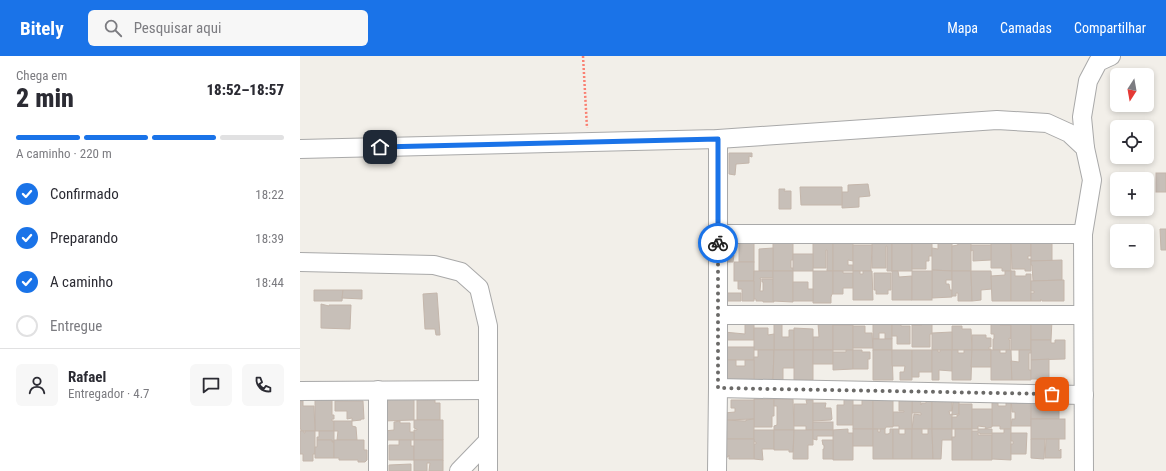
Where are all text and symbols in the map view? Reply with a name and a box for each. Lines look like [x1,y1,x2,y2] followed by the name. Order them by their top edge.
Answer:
[88,10,368,46] search box
[20,17,64,40] text: Bitely
[102,17,124,39] icon: search
[134,19,221,37] text: Pesquisar aqui
[947,20,978,36] text: Mapa
[1000,20,1052,36] text: Camadas
[1074,20,1146,36] text: Compartilhar
[16,68,67,83] text: Chega em
[1110,68,1154,112] north arrow
[1110,68,1154,268] map controls
[206,81,284,99] text: 18:52–18:57
[16,83,74,113] text: 2 min
[1110,120,1154,164] button: locate
[363,130,397,164] pin
[369,136,391,158] icon: home
[16,146,112,161] text: A caminho · 220 m
[1110,172,1154,216] button: +
[16,183,38,205] icon: check
[50,185,119,203] text: Confirmado
[255,187,284,202] text: 18:22
[698,223,738,263] courier
[1110,224,1154,268] button: −
[16,227,38,249] icon: check
[50,229,118,247] text: Preparando
[255,231,284,246] text: 18:39
[707,232,729,254] icon: bike
[16,271,38,293] icon: check
[50,273,113,291] text: A caminho
[255,275,284,290] text: 18:44
[50,317,102,335] text: Entregue
[16,364,58,406] button: person
[190,364,232,406] button: chat
[242,364,284,406] button: phone
[68,368,106,386] text: Rafael
[1035,377,1069,411] pin
[1041,383,1063,405] icon: bag
[68,386,150,401] text: Entregador · 4.7

